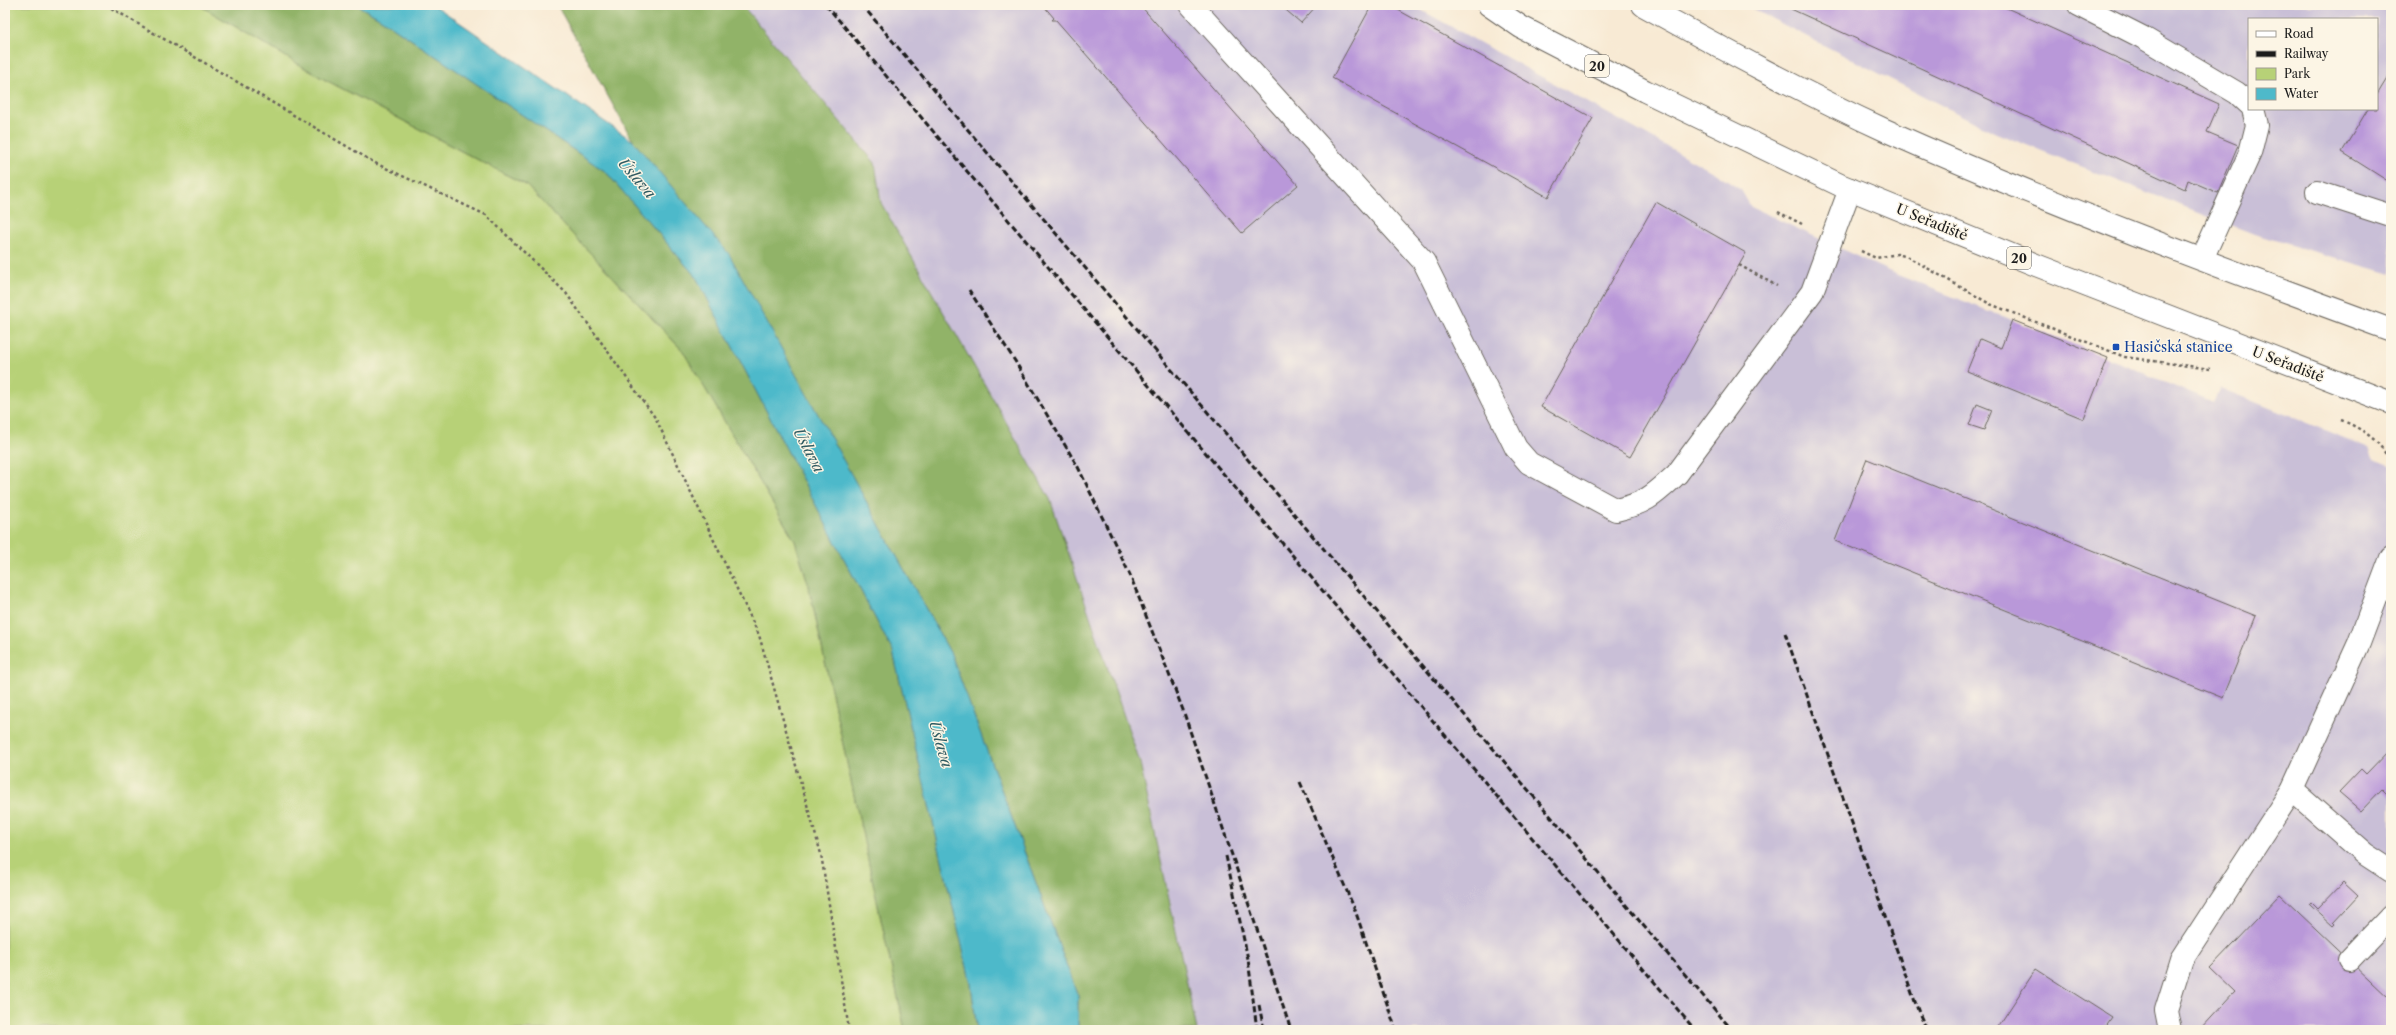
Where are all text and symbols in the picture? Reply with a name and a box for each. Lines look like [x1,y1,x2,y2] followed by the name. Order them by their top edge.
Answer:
[2248,18,2378,110] legend
[2284,26,2314,41] text: Road
[2284,46,2329,61] text: Railway
[1585,55,1609,77] road number: 20
[2284,66,2311,81] text: Park
[2283,86,2318,101] text: Water
[614,154,660,202] water label: Úslava
[1894,199,1971,245] street label: U Seřadiště
[2007,247,2031,269] road number: 20
[2124,338,2233,356] place label: Hasičská stanice
[2111,342,2121,352] marker: Hasičská stanice
[2249,342,2327,386] street label: U Seřadiště
[789,424,829,476] water label: Úslava
[925,718,957,770] water label: Úslava

